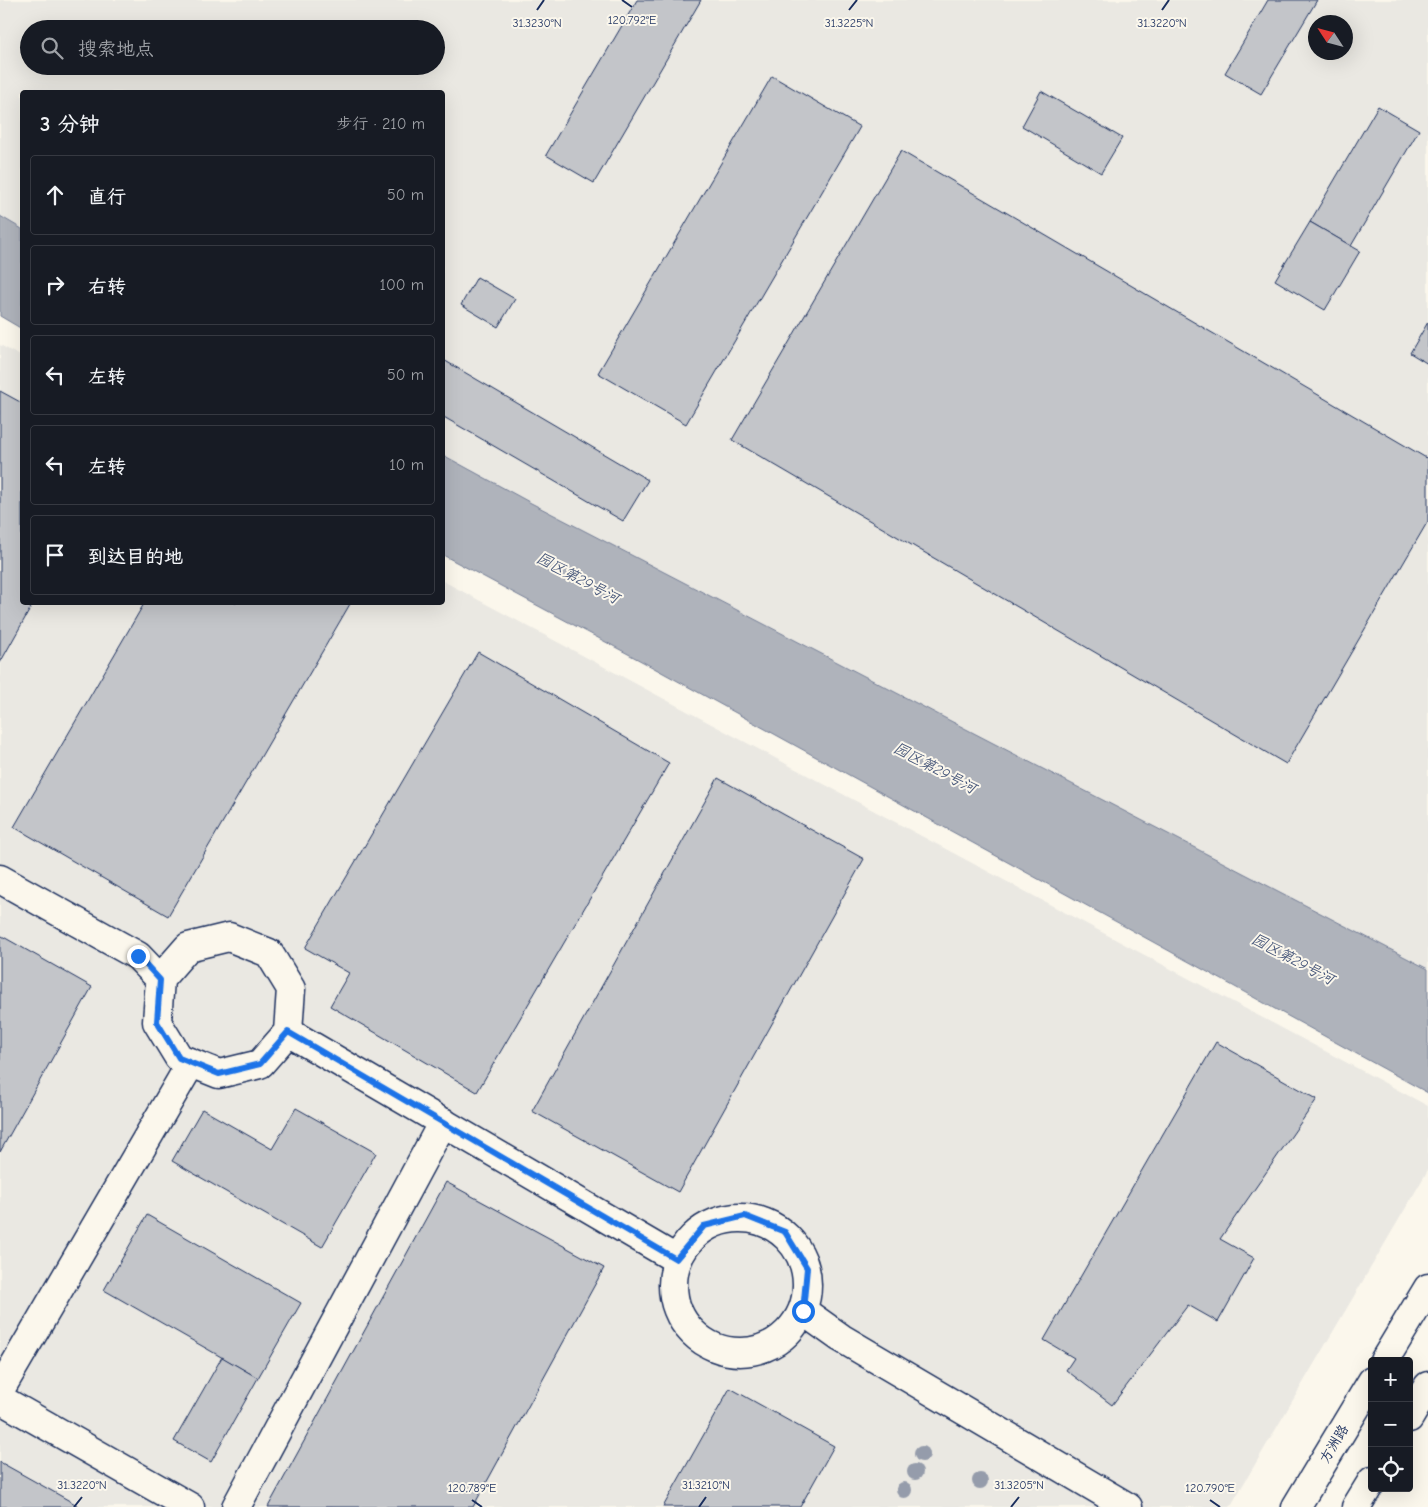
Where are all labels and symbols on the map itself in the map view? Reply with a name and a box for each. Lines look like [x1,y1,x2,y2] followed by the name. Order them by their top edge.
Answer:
[608,13,656,27] text: 120.792°E
[1308,15,1353,60] north arrow
[512,16,562,30] text: 31.3230°N
[825,16,873,30] text: 31.3225°N
[1137,16,1187,30] text: 31.3220°N
[534,549,625,609] water label: 园区第29号河
[891,739,982,799] water label: 园区第29号河
[1249,930,1340,990] water label: 园区第29号河
[127,945,150,968] route end
[792,1300,815,1323] route start
[1316,1422,1352,1466] street label: 方洲路
[57,1478,107,1492] text: 31.3220°N
[682,1478,730,1492] text: 31.3210°N
[994,1478,1044,1492] text: 31.3205°N
[448,1481,496,1495] text: 120.789°E
[1185,1481,1235,1495] text: 120.790°E

